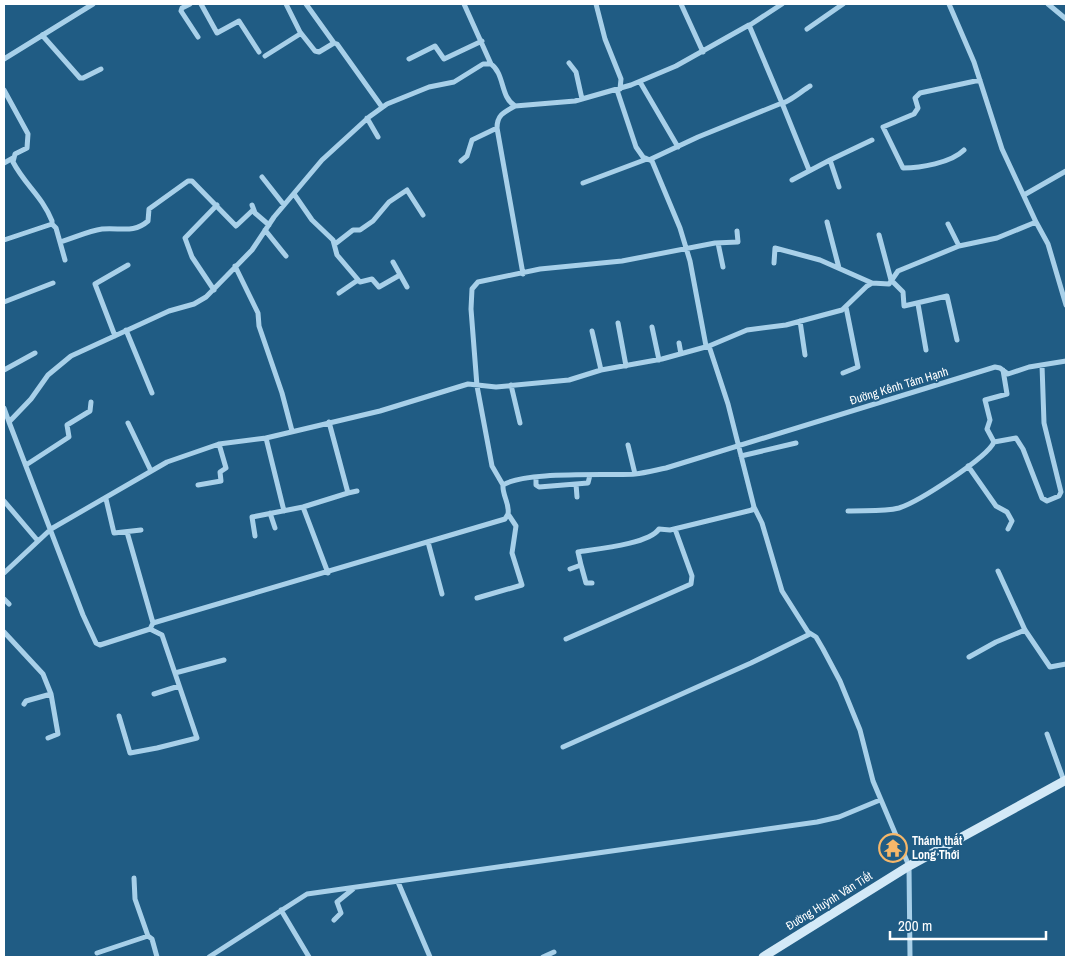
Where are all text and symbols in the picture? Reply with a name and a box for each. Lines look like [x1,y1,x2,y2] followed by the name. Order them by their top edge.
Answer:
[848,363,950,409] street label: Đường Kênh Tám Hạnh
[878,833,908,863] temple icon: Thánh thất Long Thới
[912,833,963,863] place label: Thánh thất Long Thới
[783,868,875,934] street label: Đường Huỳnh Văn Tiết
[890,908,1046,940] scale bar
[898,915,932,936] text: 200 m

